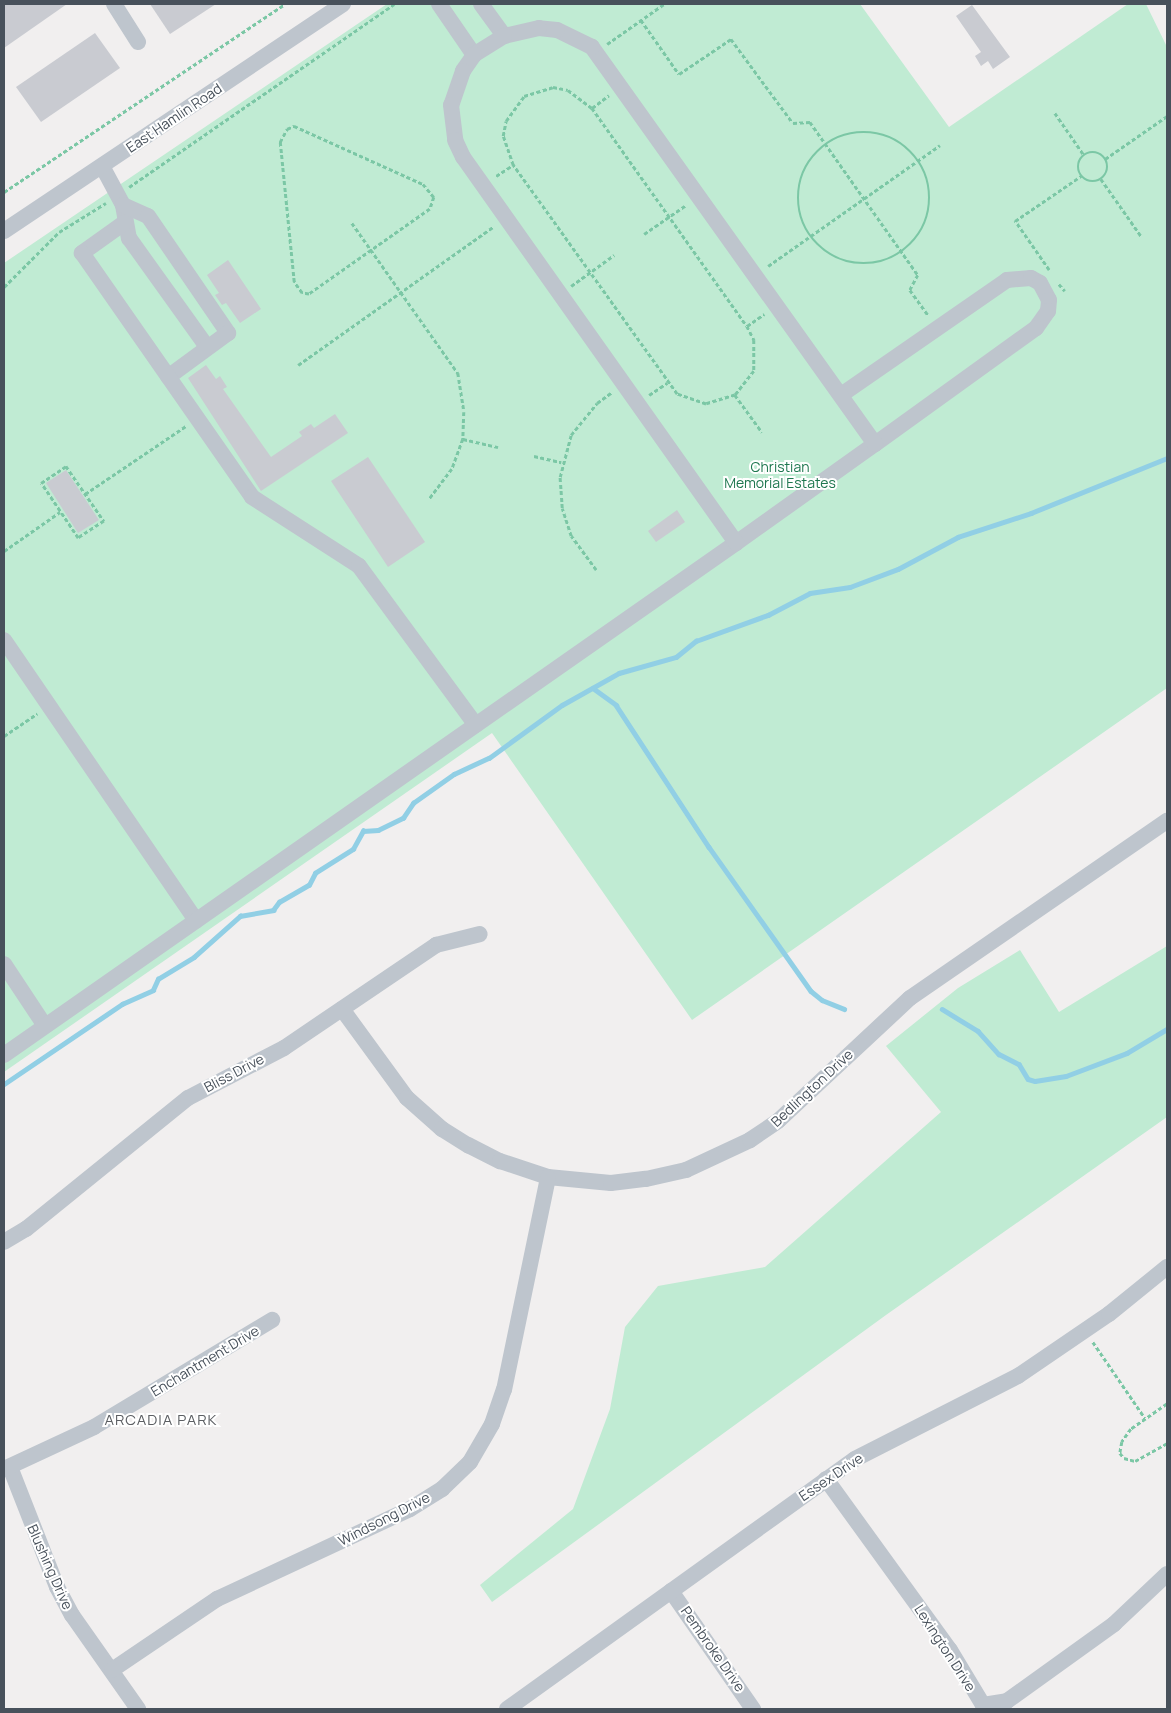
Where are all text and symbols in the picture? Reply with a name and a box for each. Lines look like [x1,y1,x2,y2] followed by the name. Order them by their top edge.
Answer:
[123,80,225,156] street label: East Hamlin Road
[724,459,836,492] park label: Christian Memorial Estates
[768,1046,856,1130] street label: Bedlington Drive
[201,1050,267,1096] street label: Bliss Drive
[148,1322,262,1400] street label: Enchantment Drive
[103,1411,219,1429] district label: ARCADIA PARK
[796,1449,866,1505] street label: Essex Drive
[335,1489,433,1549] street label: Windsong Drive
[24,1522,76,1612] street label: Blushing Drive
[911,1602,979,1694] street label: Lexington Drive
[677,1603,749,1695] street label: Pembroke Drive

